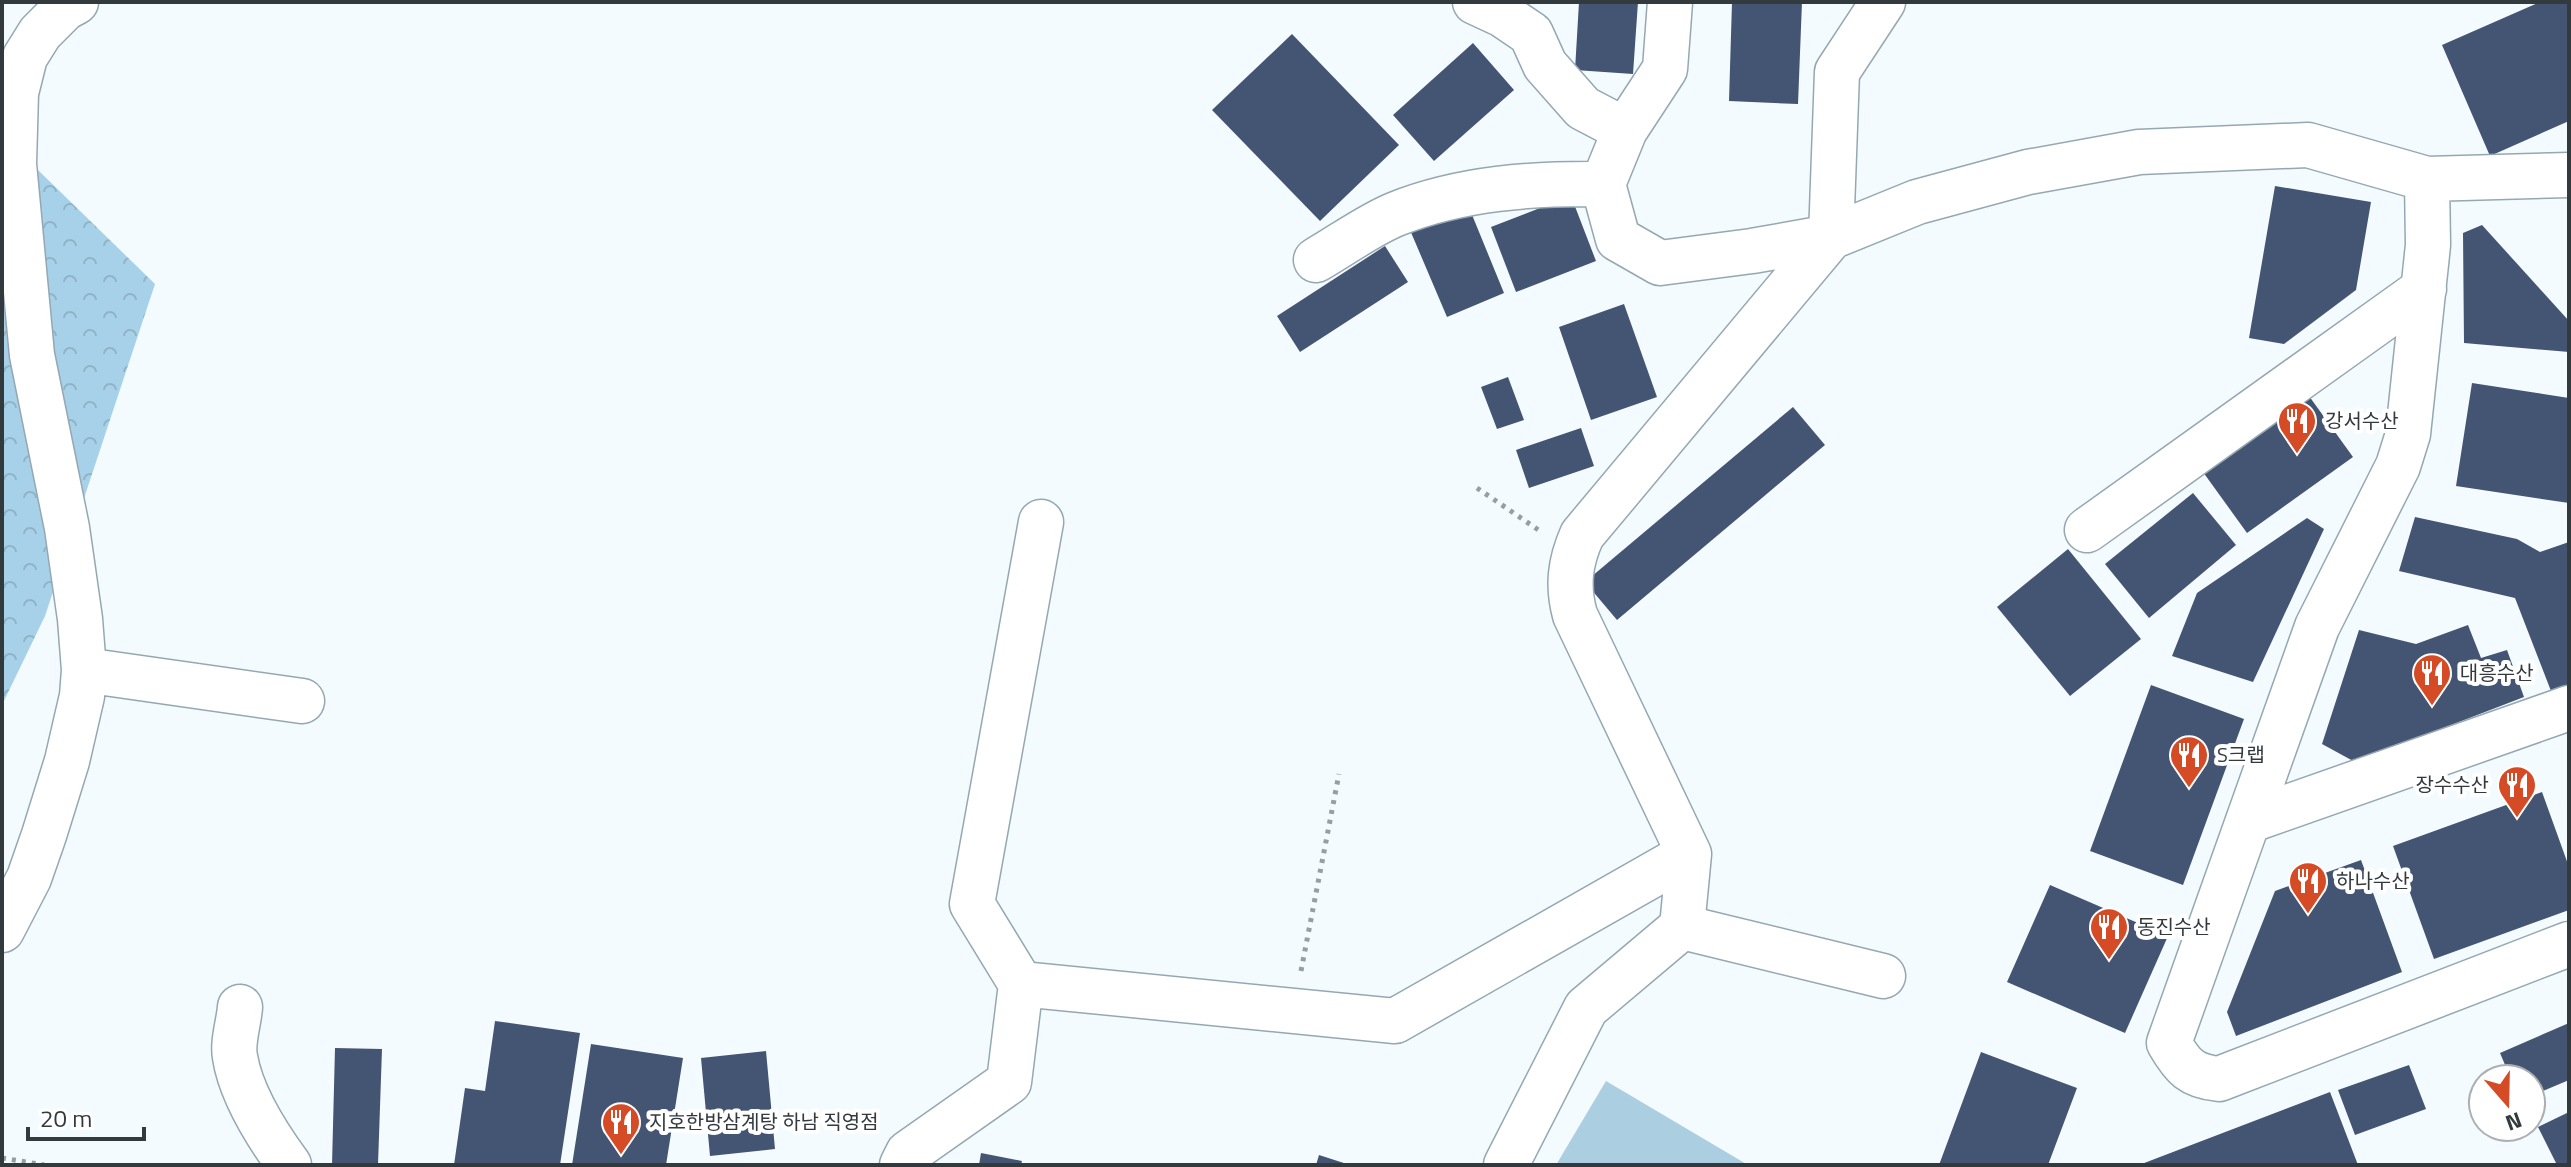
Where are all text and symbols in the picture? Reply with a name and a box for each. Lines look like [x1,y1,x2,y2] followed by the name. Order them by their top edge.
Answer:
[2276,400,2318,455] restaurant icon: 강서수산
[2325,405,2399,436] place label: 강서수산
[2411,652,2453,707] restaurant icon: 대흥수산
[2460,657,2534,688] place label: 대흥수산
[2168,734,2210,789] restaurant icon: S크랩
[2217,739,2265,770] place label: S크랩
[2496,764,2538,819] restaurant icon: 장수수산
[2415,769,2489,800] place label: 장수수산
[2287,860,2329,915] restaurant icon: 하나수산
[2336,865,2410,896] place label: 하나수산
[2088,906,2130,961] restaurant icon: 동진수산
[2137,911,2211,942] place label: 동진수산
[2467,1063,2547,1143] north arrow
[28,1091,144,1141] scale bar
[40,1100,92,1136] text: 20 m
[600,1101,642,1156] restaurant icon: 지호한방삼계탕 하남 직영점
[2501,1103,2527,1140] text: N
[649,1106,879,1137] place label: 지호한방삼계탕 하남 직영점

